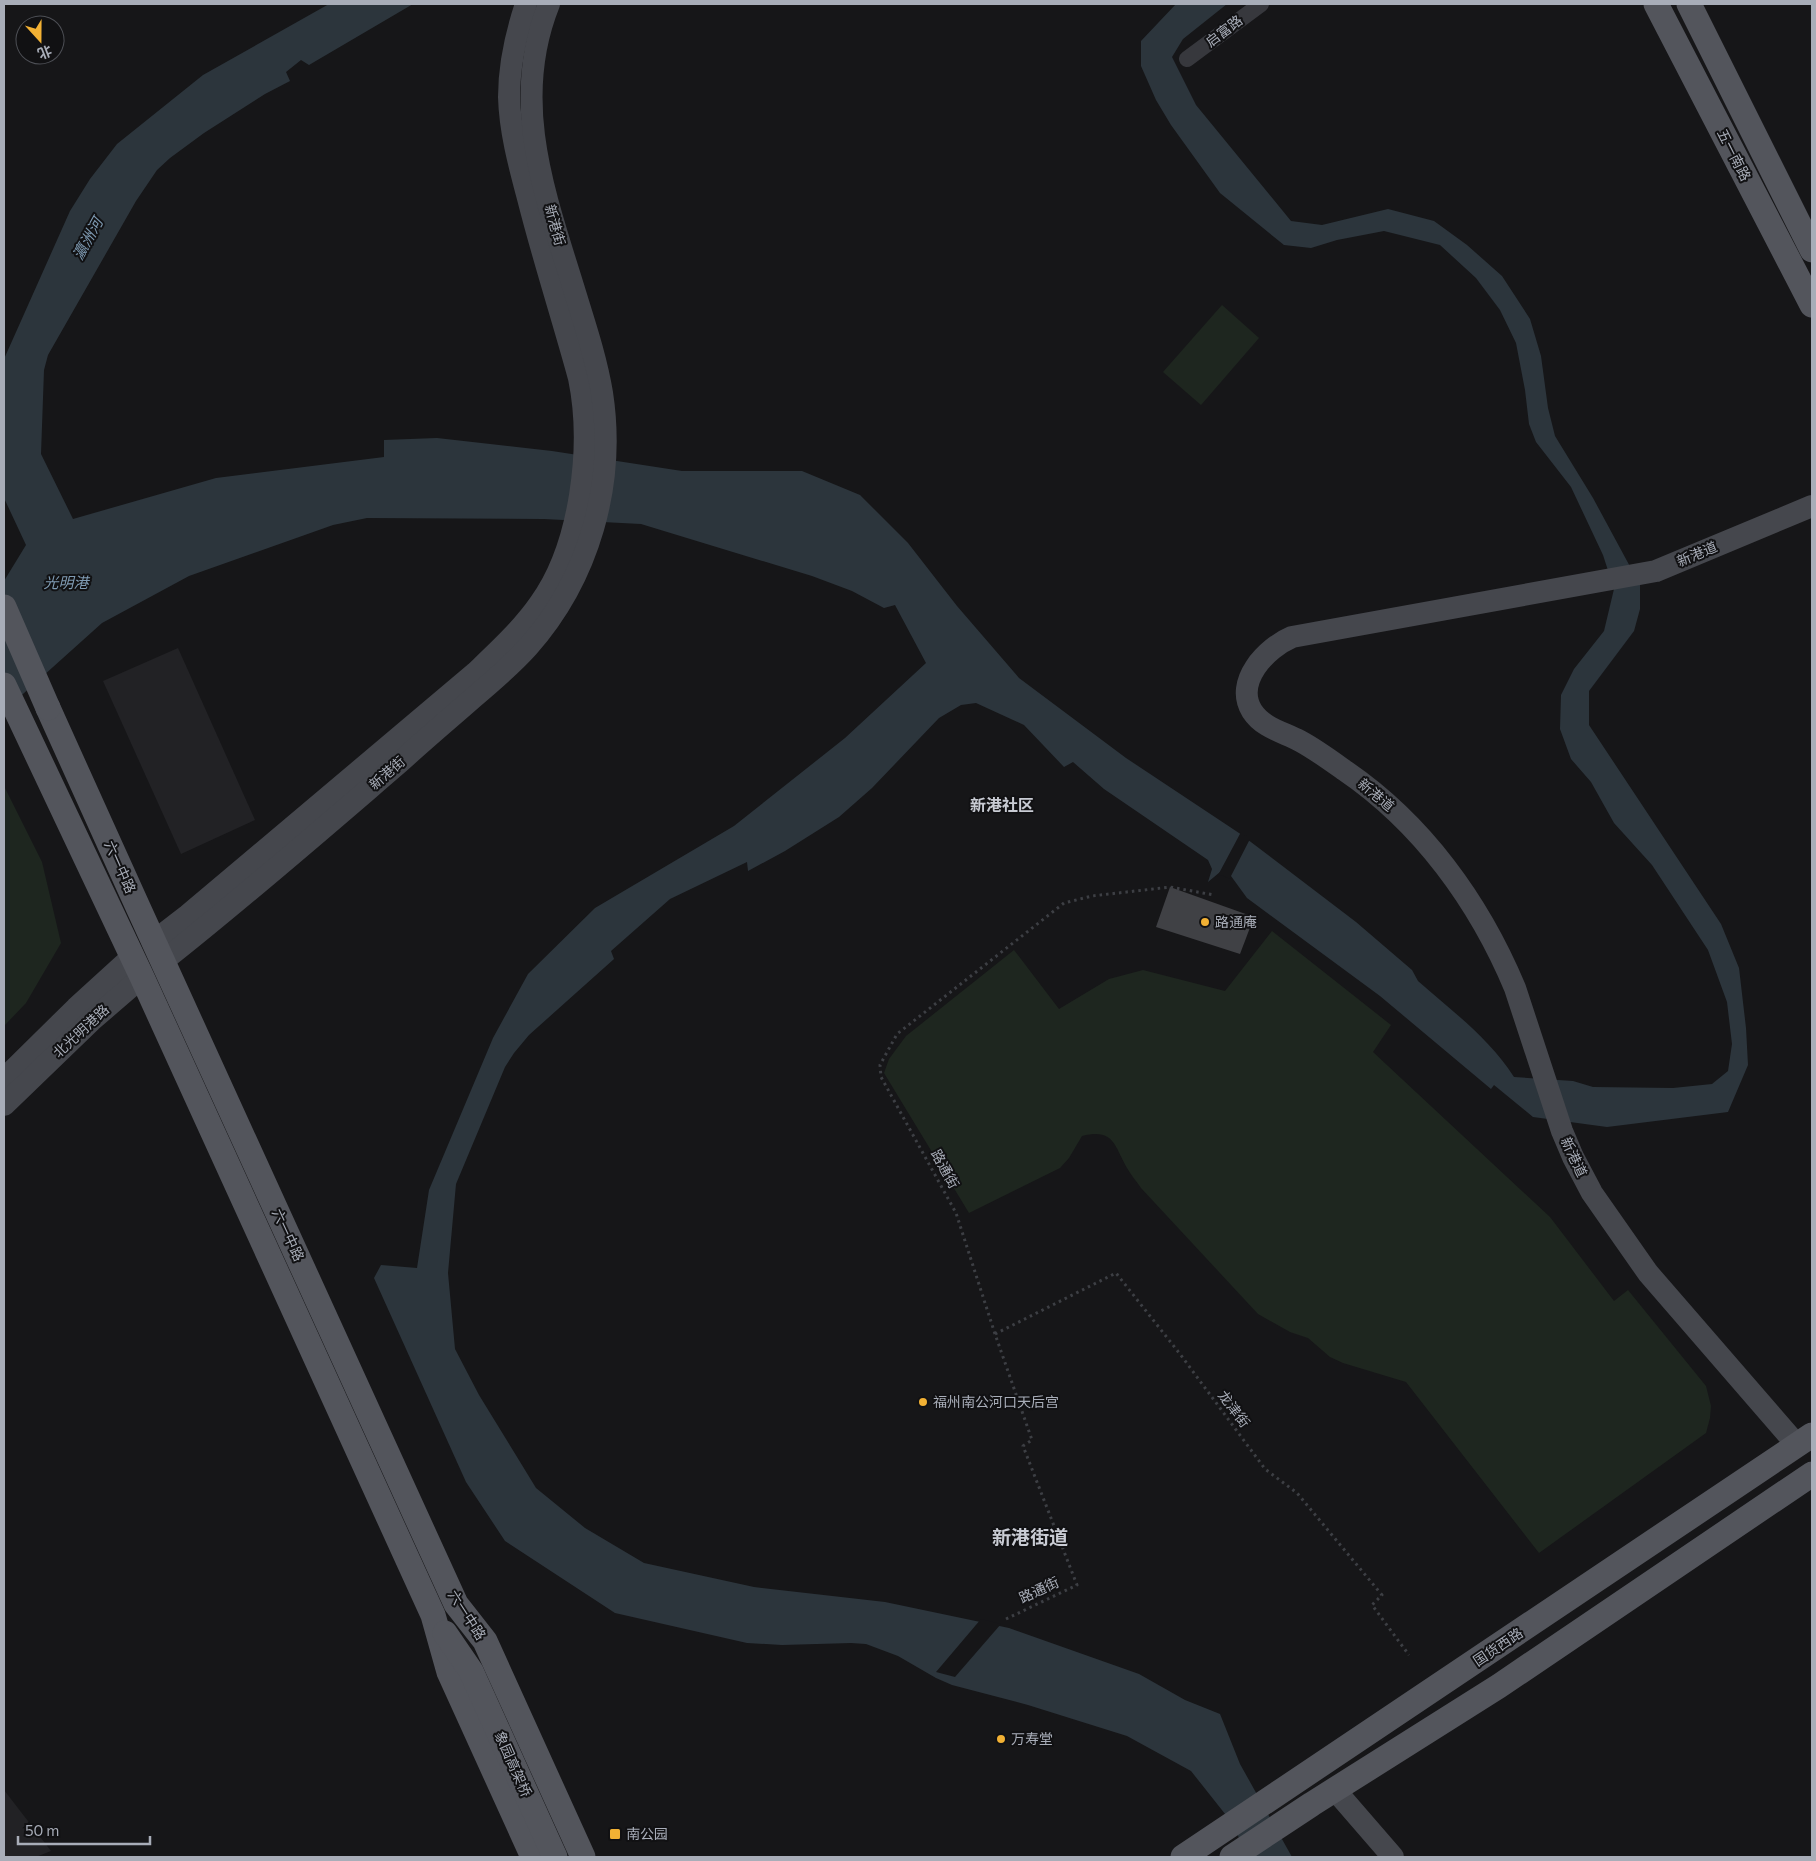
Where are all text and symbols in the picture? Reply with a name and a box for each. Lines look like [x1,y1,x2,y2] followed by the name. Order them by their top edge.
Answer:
[1202,11,1246,50] street label: 启富路
[15,15,65,65] north arrow
[35,42,54,63] text: 北
[1714,126,1755,184] street label: 五一南路
[542,202,569,247] street label: 新港街
[68,212,107,263] water label: 瀛洲河
[1674,538,1719,570] street label: 新港道
[43,573,90,591] water label: 光明港
[365,752,408,793] street label: 新港街
[1355,775,1398,815] street label: 新港道
[970,795,1034,814] district label: 新港社区
[101,838,140,896] street label: 六一中路
[1215,913,1257,930] place label: 路通庵
[1199,916,1211,928] marker: 路通庵
[49,1001,112,1061] street label: 北光明港路
[1558,1134,1591,1179] street label: 新港道
[928,1146,963,1191] street label: 路通街
[269,1206,308,1264] street label: 六一中路
[1215,1387,1254,1431] street label: 龙津街
[933,1393,1059,1410] place label: 福州南公河口天后宫
[917,1396,929,1408] marker: 福州南公河口天后宫
[992,1525,1068,1548] district label: 新港街道
[1016,1573,1061,1606] street label: 路通街
[445,1587,490,1643] street label: 六一中路
[1470,1624,1526,1669] street label: 国货西路
[491,1728,535,1799] street label: 象园高架桥
[1011,1730,1053,1747] place label: 万寿堂
[995,1733,1007,1745] marker: 万寿堂
[18,1814,150,1846] scale bar
[25,1821,59,1839] text: 50 m
[626,1825,668,1842] place label: 南公园
[608,1827,622,1841] marker: 南公园

